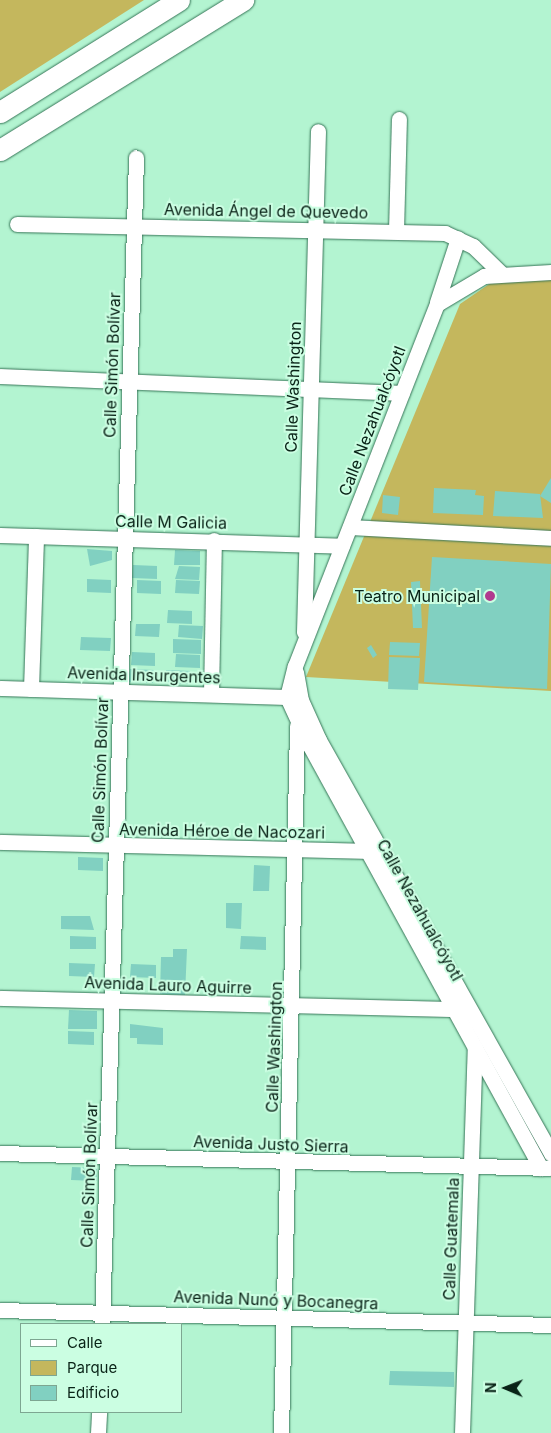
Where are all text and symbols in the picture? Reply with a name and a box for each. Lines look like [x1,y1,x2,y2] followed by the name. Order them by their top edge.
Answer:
[164,200,368,222] street label: Avenida Ángel de Quevedo
[100,292,124,438] street label: Calle Simón Bolívar
[281,321,305,453] street label: Calle Washington
[335,343,409,499] street label: Calle Nezahualcóyotl
[115,511,227,533] street label: Calle M Galicia
[354,586,480,606] place label: Teatro Municipal
[484,590,496,602] marker: Teatro Municipal
[67,663,221,687] street label: Avenida Insurgentes
[88,697,112,843] street label: Calle Simón Bolívar
[119,820,325,842] street label: Avenida Héroe de Nacozari
[373,836,467,984] street label: Calle Nezahualcóyotl
[84,972,252,998] street label: Avenida Lauro Aguirre
[262,981,286,1113] street label: Calle Washington
[77,1102,101,1248] street label: Calle Simón Bolívar
[193,1132,349,1156] street label: Avenida Justo Sierra
[439,1177,463,1301] street label: Calle Guatemala
[173,1287,379,1313] street label: Avenida Nunó y Bocanegra
[20,1323,182,1413] legend
[67,1333,102,1352] text: Calle
[67,1358,117,1377] text: Parque
[481,1363,531,1413] north arrow
[482,1382,499,1393] text: N
[67,1383,119,1402] text: Edificio

